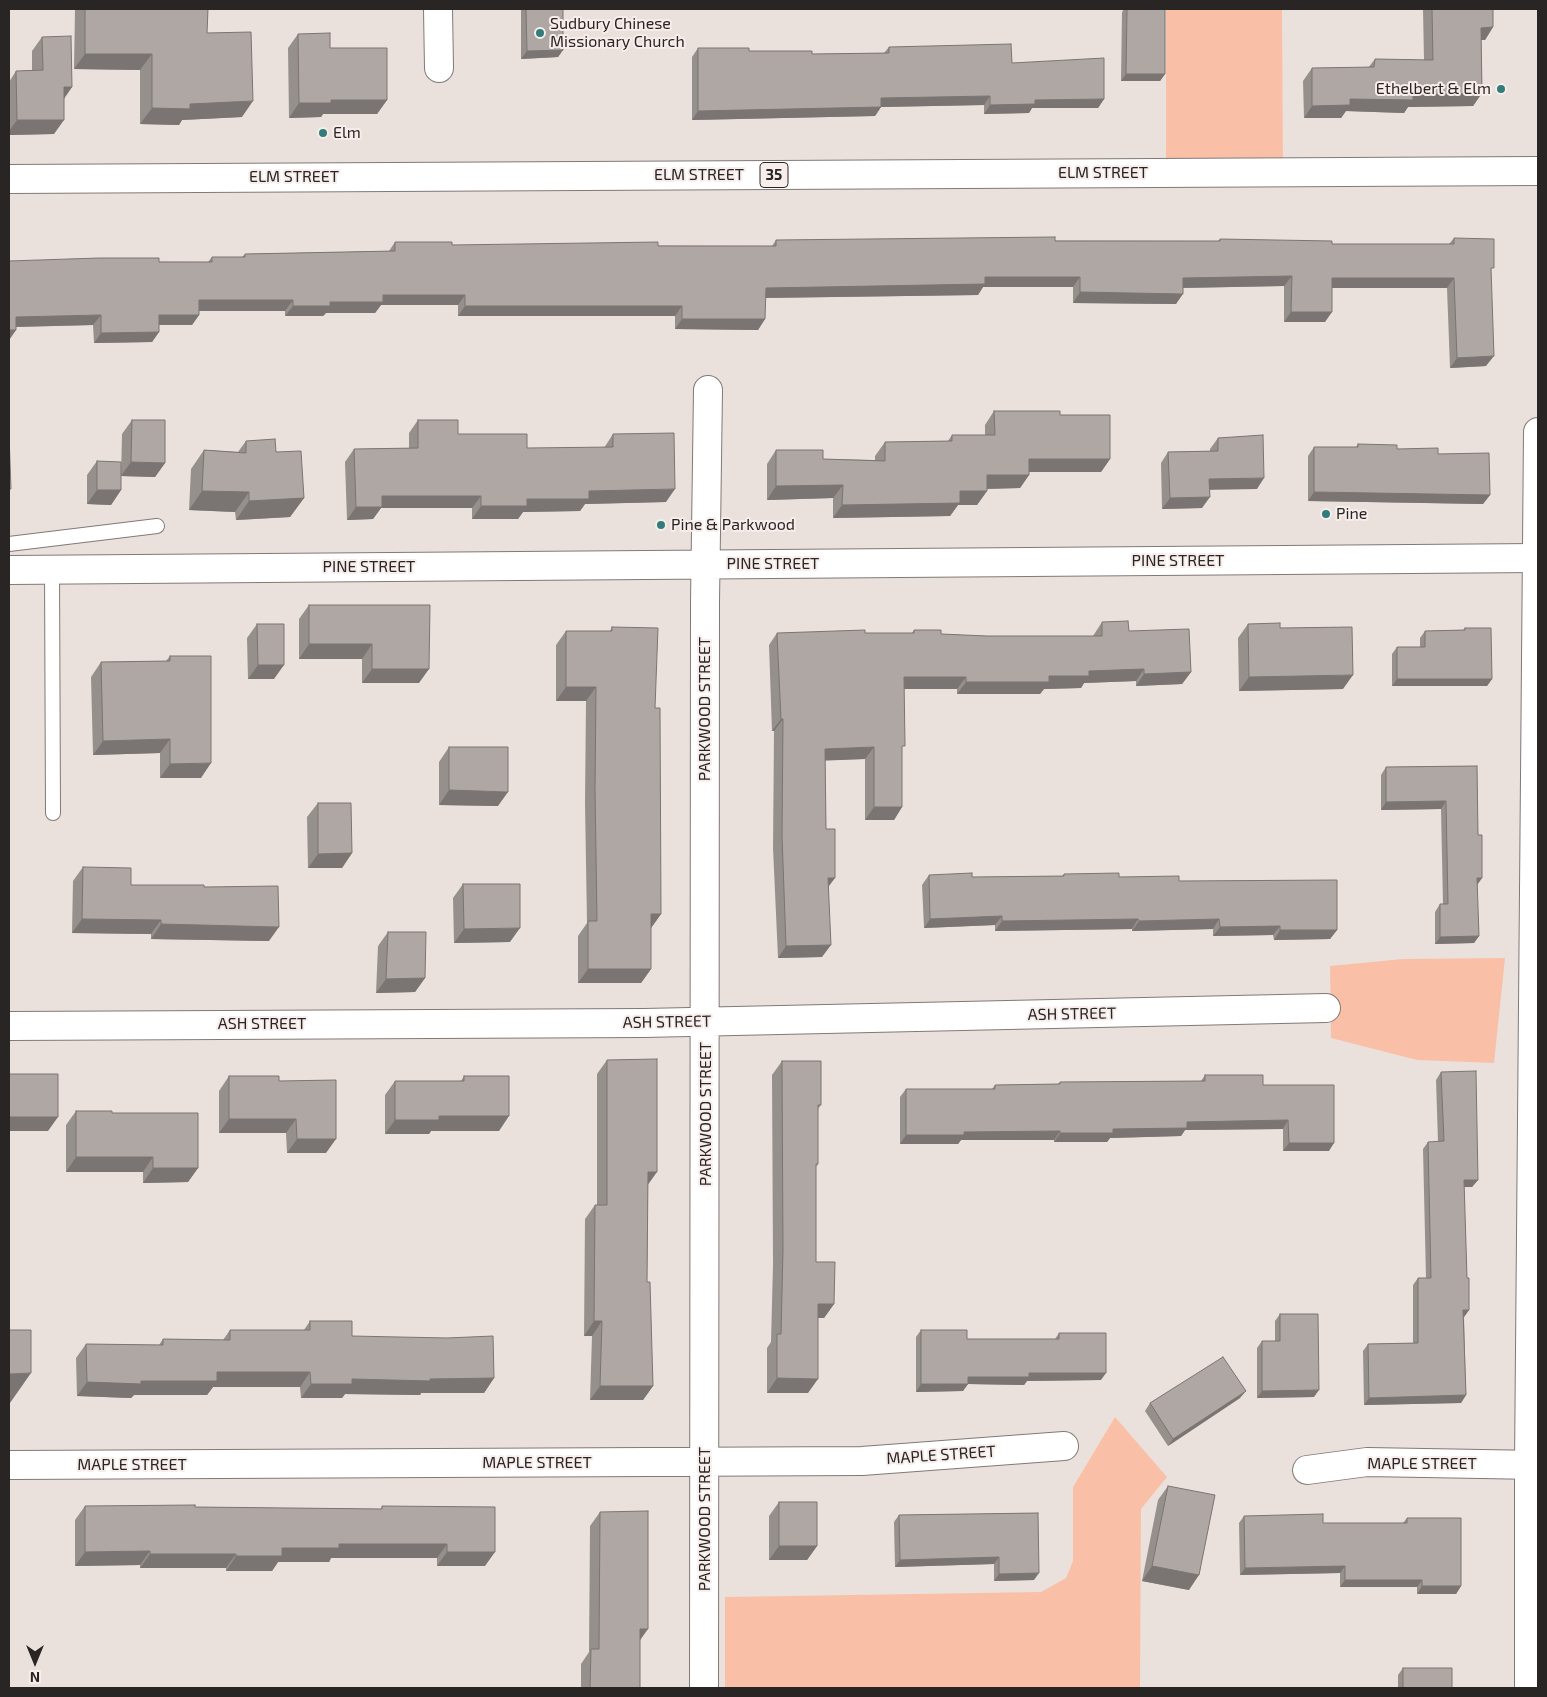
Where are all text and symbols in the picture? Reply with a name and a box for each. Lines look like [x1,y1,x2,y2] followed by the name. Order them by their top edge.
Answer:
[550,14,685,52] place label: Sudbury Chinese Missionary Church
[534,27,546,39] marker: Sudbury Chinese Missionary Church
[1376,79,1491,99] place label: Ethelbert & Elm
[1495,83,1507,95] marker: Ethelbert & Elm
[333,123,361,143] place label: Elm
[317,127,329,139] marker: Elm
[760,162,788,188] road number: 35
[1058,163,1148,183] street label: ELM STREET
[654,165,744,185] street label: ELM STREET
[249,167,339,187] street label: ELM STREET
[1336,504,1367,524] place label: Pine
[1320,508,1332,520] marker: Pine
[671,515,795,535] place label: Pine & Parkwood
[655,519,667,531] marker: Pine & Parkwood
[1132,551,1224,571] street label: PINE STREET
[727,554,819,574] street label: PINE STREET
[323,557,415,577] street label: PINE STREET
[695,637,715,781] street label: PARKWOOD STREET
[1028,1004,1116,1024] street label: ASH STREET
[623,1012,711,1032] street label: ASH STREET
[218,1014,306,1034] street label: ASH STREET
[696,1042,716,1186] street label: PARKWOOD STREET
[886,1442,996,1468] street label: MAPLE STREET
[695,1447,715,1591] street label: PARKWOOD STREET
[482,1453,592,1473] street label: MAPLE STREET
[1367,1454,1477,1474] street label: MAPLE STREET
[77,1455,187,1475] street label: MAPLE STREET
[10,1637,60,1687] north arrow
[30,1669,40,1686] text: N

